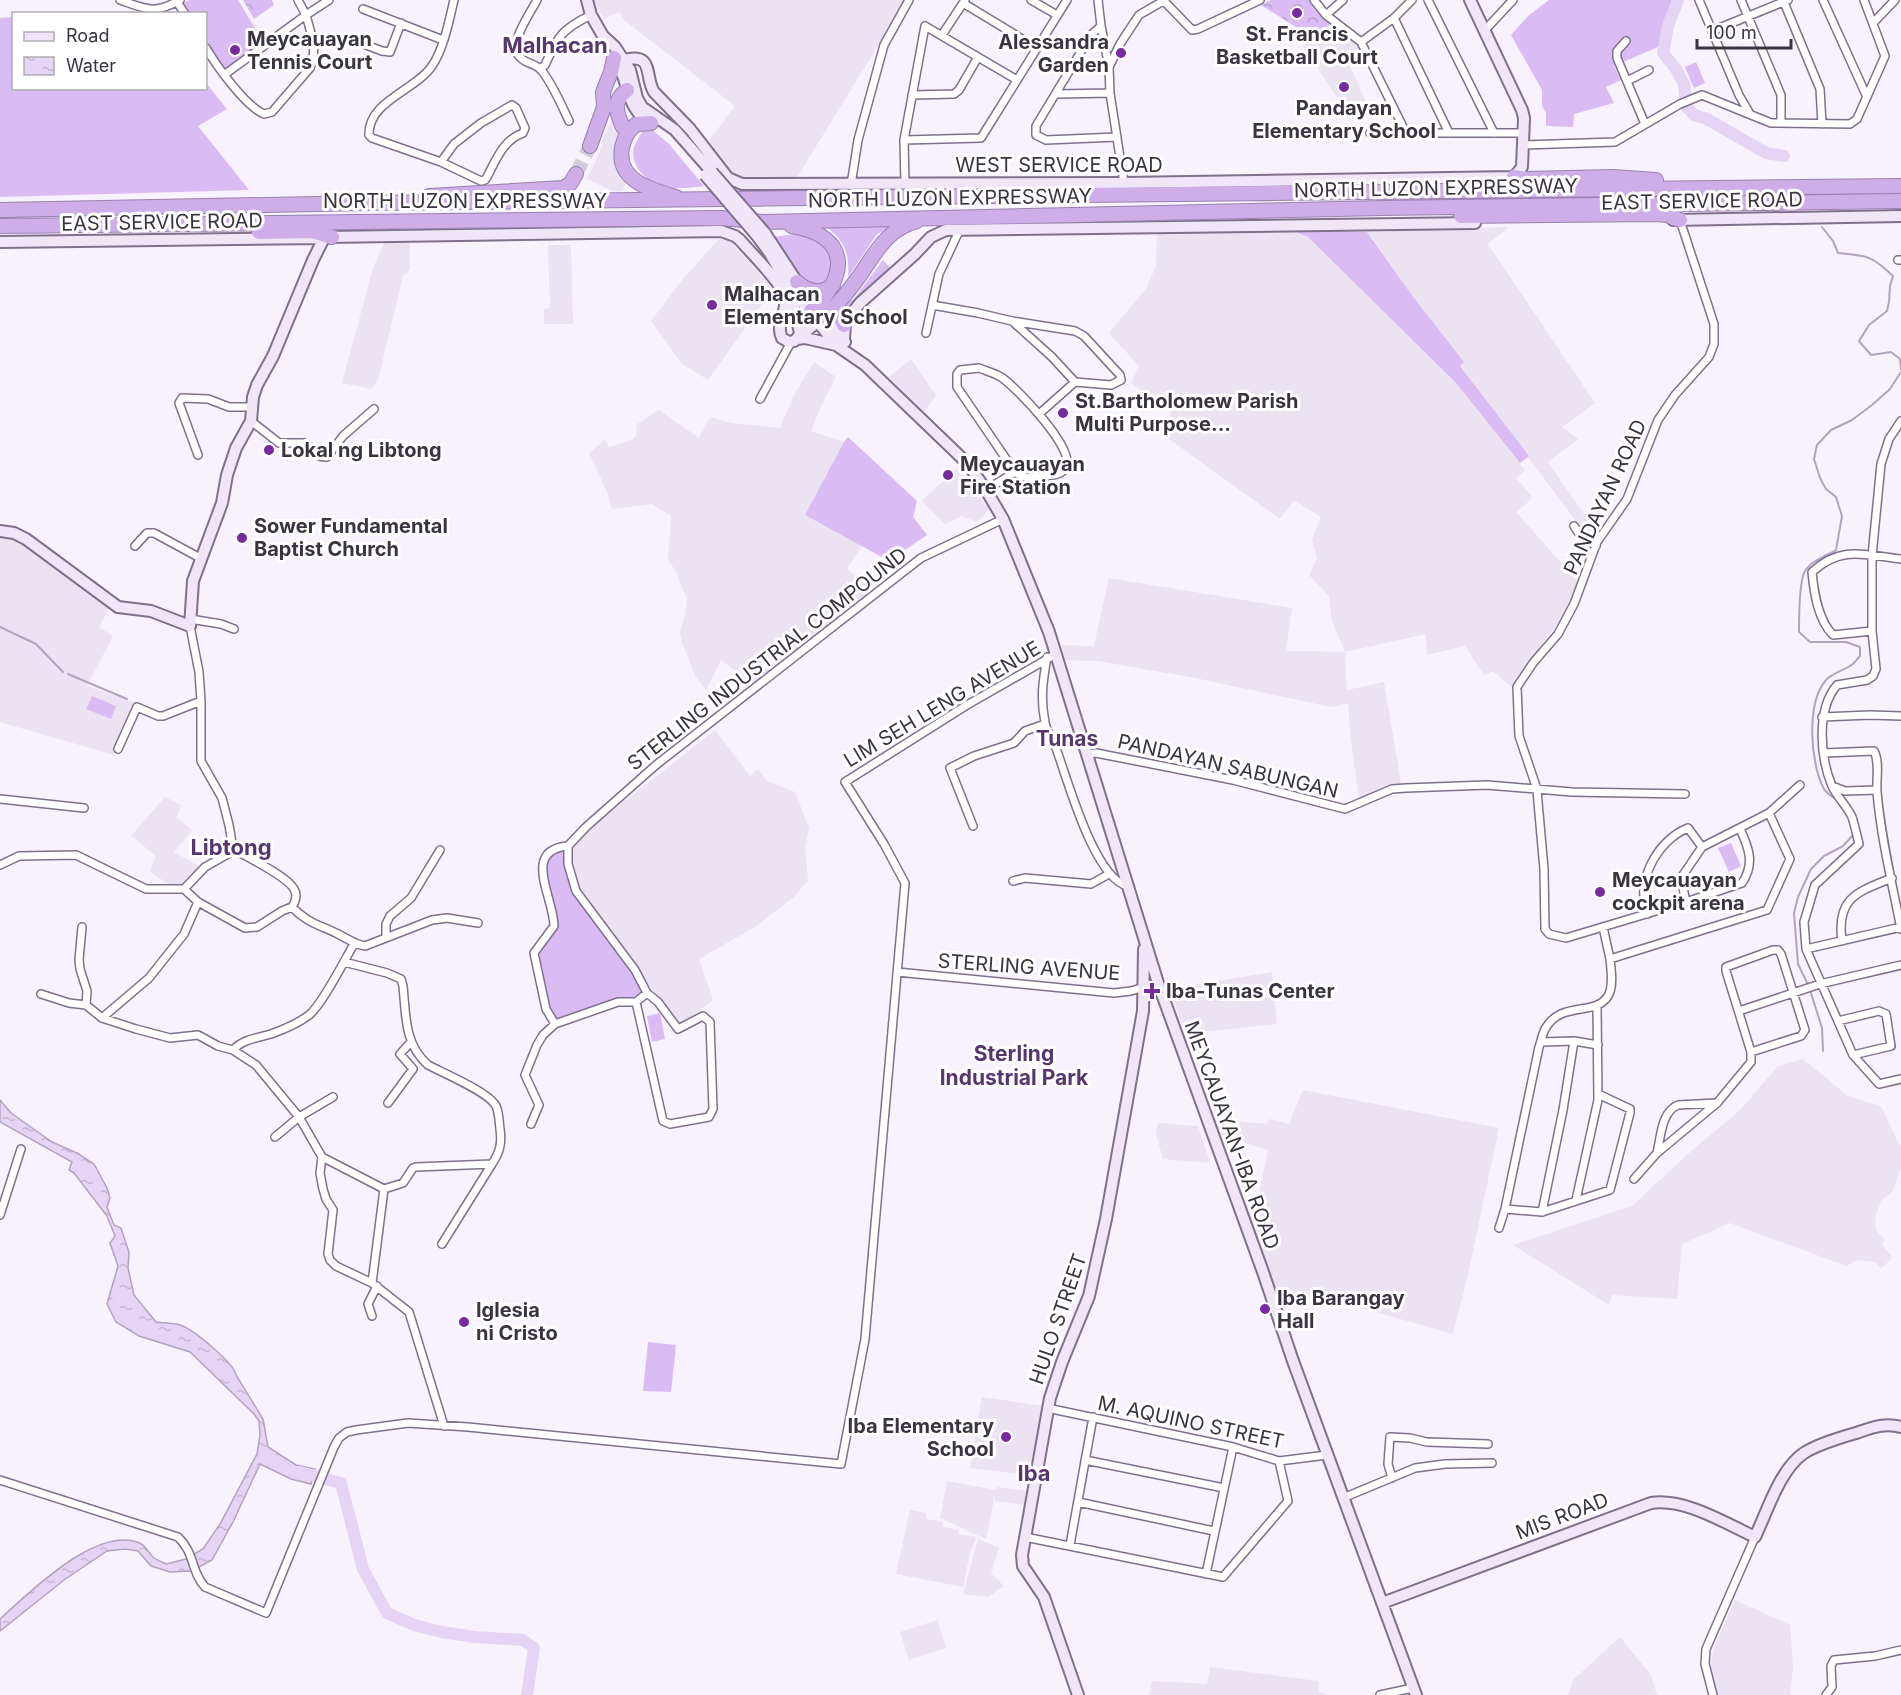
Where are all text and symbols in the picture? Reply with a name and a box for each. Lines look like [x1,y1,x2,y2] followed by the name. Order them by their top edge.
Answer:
[1290,6,1304,20] marker: St. Francis Basketball Court
[12,12,207,90] legend
[1697,12,1792,50] scale bar
[1216,22,1378,69] place label: St. Francis Basketball Court
[1706,22,1757,43] text: 100 m
[66,25,109,46] text: Road
[247,27,372,74] place label: Meycauayan Tennis Court
[998,30,1109,77] place label: Alessandra Garden
[502,32,608,58] district label: Malhacan
[228,43,242,57] marker: Meycauayan Tennis Court
[1114,46,1128,60] marker: Alessandra Garden
[66,55,116,76] text: Water
[1337,80,1351,94] marker: Pandayan Elementary School
[1252,96,1436,143] place label: Pandayan Elementary School
[955,153,1163,177] street label: WEST SERVICE ROAD
[1294,174,1579,202] street label: NORTH LUZON EXPRESSWAY
[808,184,1093,212] street label: NORTH LUZON EXPRESSWAY
[1601,187,1803,215] street label: EAST SERVICE ROAD
[323,189,608,213] street label: NORTH LUZON EXPRESSWAY
[61,208,263,236] street label: EAST SERVICE ROAD
[724,282,908,329] place label: Malhacan Elementary School
[705,298,719,312] marker: Malhacan Elementary School
[1075,389,1299,436] place label: St.Bartholomew Parish Multi Purpose...
[1056,406,1070,420] marker: St.Bartholomew Parish Multi Purpose...
[1559,416,1651,578] street label: PANDAYAN ROAD
[281,438,442,462] place label: Lokal ng Libtong
[262,443,276,457] marker: Lokal ng Libtong
[960,452,1085,499] place label: Meycauayan Fire Station
[941,468,955,482] marker: Meycauayan Fire Station
[254,514,448,561] place label: Sower Fundamental Baptist Church
[235,531,249,545] marker: Sower Fundamental Baptist Church
[623,542,911,776] street label: STERLING INDUSTRIAL COMPOUND
[839,636,1045,772] street label: LIM SEH LENG AVENUE
[1036,726,1098,751] district label: Tunas
[1115,729,1341,803] street label: PANDAYAN SABUNGAN
[190,834,272,860] district label: Libtong
[1612,868,1745,915] place label: Meycauayan cockpit arena
[1593,885,1607,899] marker: Meycauayan cockpit arena
[937,949,1121,985] street label: STERLING AVENUE
[1166,979,1335,1003] place label: Iba-Tunas Center
[1143,982,1161,1000] marker: Iba-Tunas Center
[1179,1018,1285,1252] street label: MEYCAUAYAN-IBA ROAD
[940,1041,1089,1090] district label: Sterling Industrial Park
[1024,1250,1092,1388] street label: HULO STREET
[1277,1286,1405,1333] place label: Iba Barangay Hall
[476,1298,558,1345] place label: Iglesia ni Cristo
[1258,1302,1272,1316] marker: Iba Barangay Hall
[457,1315,471,1329] marker: Iglesia ni Cristo
[1096,1391,1286,1453] street label: M. AQUINO STREET
[848,1414,994,1461] place label: Iba Elementary School
[999,1430,1013,1444] marker: Iba Elementary School
[1017,1460,1051,1486] district label: Iba
[1512,1487,1612,1545] street label: MIS ROAD

